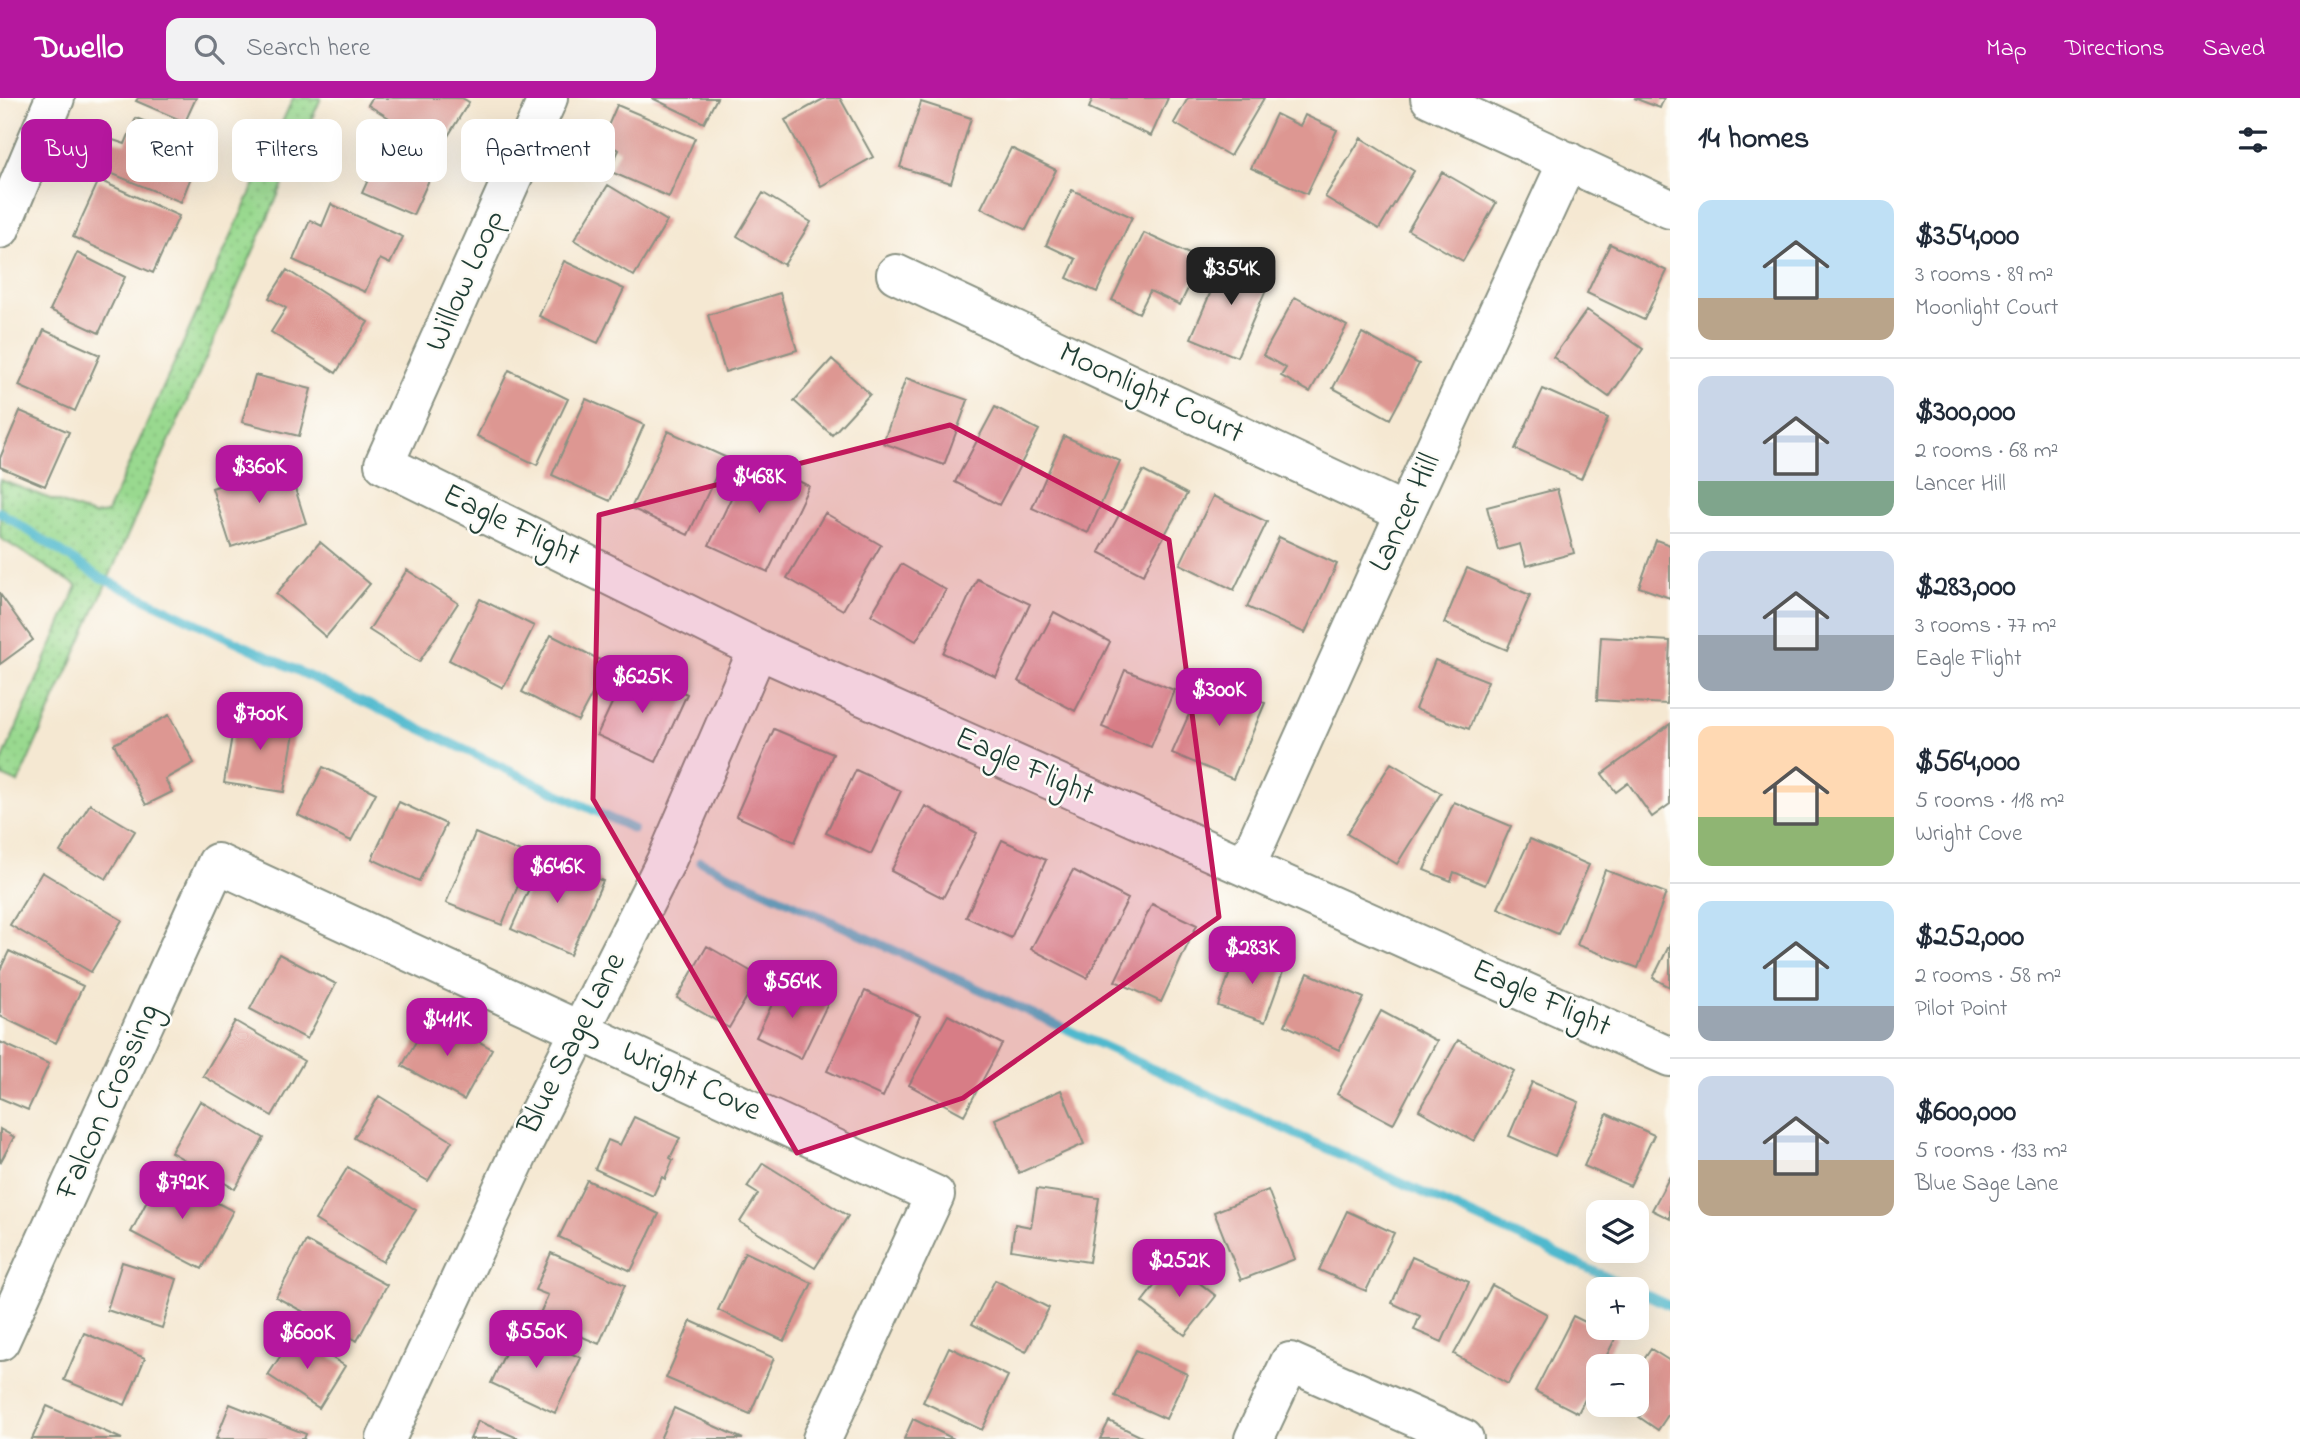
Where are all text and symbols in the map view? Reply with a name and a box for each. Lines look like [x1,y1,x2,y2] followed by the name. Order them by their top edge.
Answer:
[166,18,656,81] search box
[35,25,124,73] text: Dwello
[190,30,228,68] icon: search
[246,30,370,68] text: Search here
[1986,32,2027,67] text: Map
[2065,32,2164,67] text: Directions
[2202,32,2265,67] text: Saved
[1698,118,1809,162] text: 14 homes
[21,119,112,182] chip: Buy
[126,119,218,182] chip: Rent
[232,119,342,182] chip: Filters
[356,119,447,182] chip: New
[461,119,615,182] chip: Apartment
[2234,121,2272,159] icon: filters
[414,202,518,360] street label: Willow Loop
[1915,215,2019,259] text: $354,000
[1754,228,1838,312] icon: home
[1182,248,1280,307] pin: $354K
[1202,253,1260,286] text: $354K
[1915,259,2053,292] text: 3 rooms · 89 m²
[1915,292,2059,325] text: Moonlight Court
[1051,330,1252,458] street label: Moonlight Court
[1915,391,2016,435] text: $300,000
[1754,404,1838,488] icon: home
[1915,435,2058,468] text: 2 rooms · 68 m²
[210,446,308,505] pin: $360K
[1358,446,1454,580] street label: Lancer Hill
[232,451,286,484] text: $360K
[710,456,808,515] pin: $468K
[732,461,786,494] text: $468K
[1915,468,2006,501] text: Lancer Hill
[434,472,588,580] street label: Eagle Flight
[1915,566,2016,610] text: $283,000
[1754,579,1838,663] icon: home
[1915,610,2057,643] text: 3 rooms · 77 m²
[1915,643,2022,676] text: Eagle Flight
[593,656,691,715] pin: $625K
[612,661,672,694] text: $625K
[1170,668,1268,728] pin: $300K
[1192,674,1246,707] text: $300K
[211,692,309,752] pin: $700K
[233,698,287,731] text: $700K
[947,715,1102,819] street label: Eagle Flight
[1915,741,2020,785] text: $564,000
[1754,754,1838,838] icon: home
[1915,785,2065,818] text: 5 rooms · 118 m²
[1915,818,2022,851] text: Wright Cove
[508,846,606,905] pin: $646K
[530,851,584,884] text: $646K
[1915,916,2024,960] text: $252,000
[1203,926,1301,986] pin: $283K
[1754,929,1838,1013] icon: home
[1225,932,1279,965] text: $283K
[506,944,639,1144] street label: Blue Sage Lane
[1464,947,1619,1051] street label: Eagle Flight
[743,960,841,1020] pin: $564K
[1915,960,2061,993] text: 2 rooms · 58 m²
[763,966,821,999] text: $564K
[1915,993,2007,1026] text: Pilot Point
[44,996,173,1209] street label: Falcon Crossing
[398,998,496,1058] pin: $411K
[422,1004,472,1037] text: $411K
[613,1029,769,1135] street label: Wright Cove
[1915,1091,2016,1135] text: $600,000
[1754,1104,1838,1188] icon: home
[1915,1135,2068,1168] text: 5 rooms · 133 m²
[133,1162,231,1221] pin: $792K
[156,1167,208,1200] text: $792K
[1915,1168,2058,1201] text: Blue Sage Lane
[1586,1200,1649,1417] map controls
[1586,1200,1649,1263] button: layers
[1130,1240,1228,1299] pin: $252K
[1148,1245,1210,1278] text: $252K
[1586,1277,1649,1340] button: +
[487,1310,585,1370] pin: $550K
[258,1312,356,1371] pin: $600K
[505,1316,567,1349] text: $550K
[279,1317,335,1350] text: $600K
[1586,1354,1649,1417] button: −

